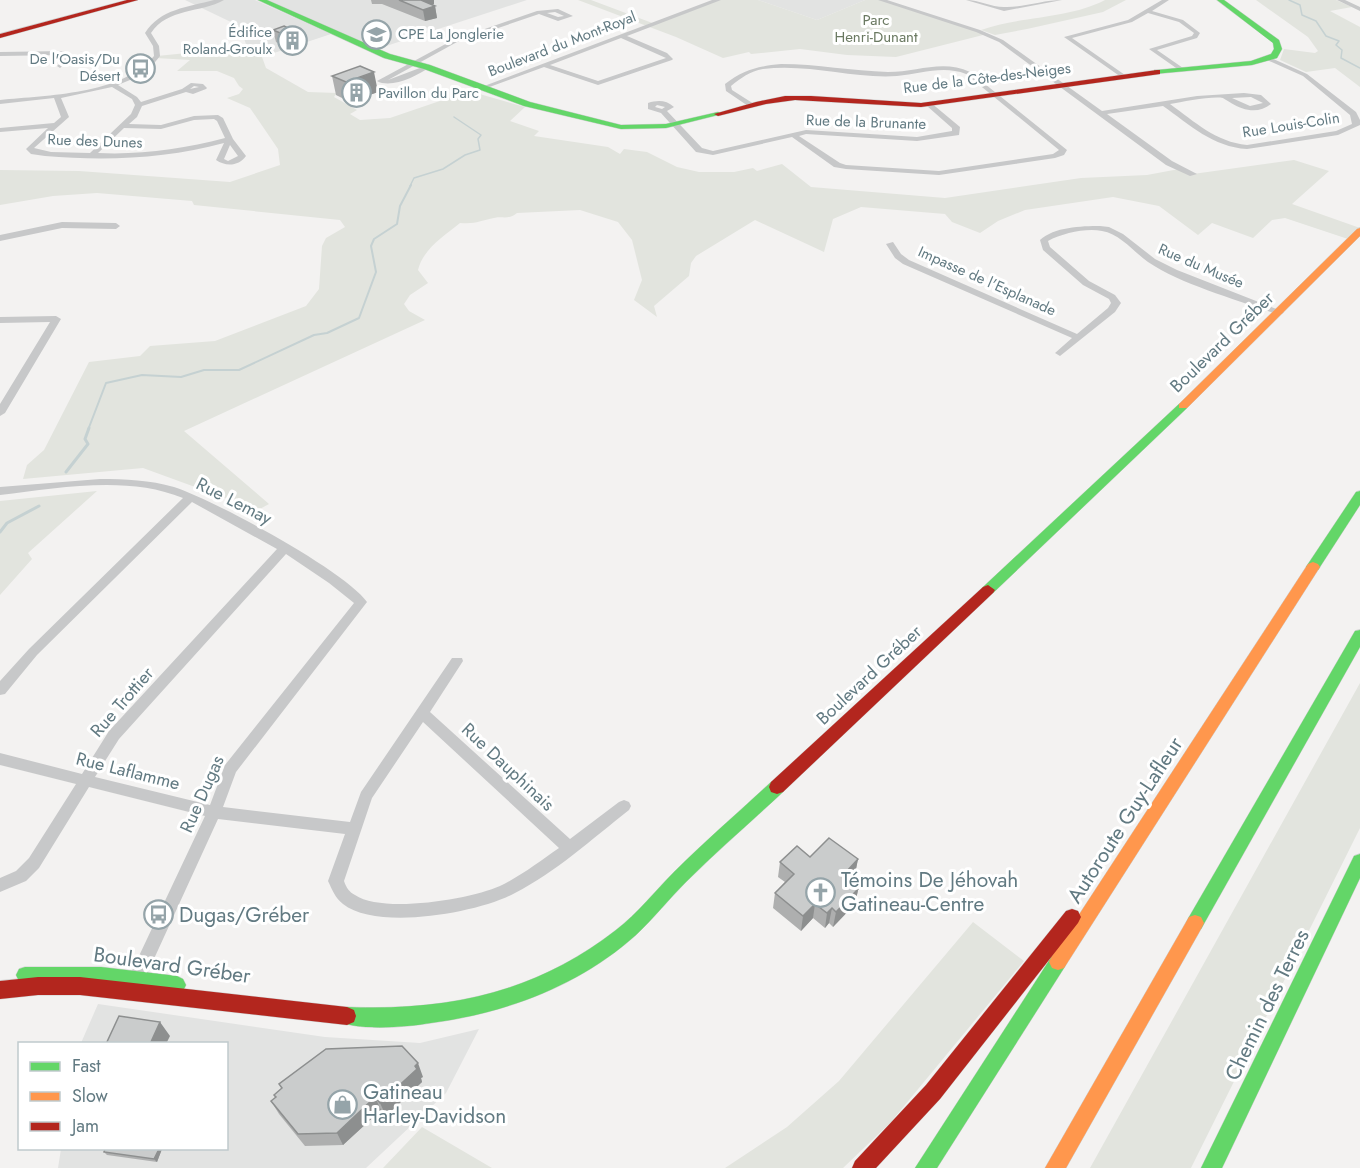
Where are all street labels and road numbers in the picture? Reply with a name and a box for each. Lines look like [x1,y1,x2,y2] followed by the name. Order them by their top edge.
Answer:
[485,6,639,82] street label: Boulevard du Mont-Royal
[902,57,1072,99] street label: Rue de la Côte-des-Neiges
[1241,106,1341,144] street label: Rue Louis-Colin
[806,109,927,135] street label: Rue de la Brunante
[47,128,143,154] street label: Rue des Dunes
[1155,238,1247,294] street label: Rue du Musée
[915,241,1060,321] street label: Impasse de l'Esplanade
[1164,285,1280,398] street label: Boulevard Gréber
[192,471,277,531] street label: Rue Lemay
[811,619,928,731] street label: Boulevard Gréber
[84,661,160,743] street label: Rue Trottier
[456,717,560,817] street label: Rue Dauphinais
[1060,730,1191,909] street label: Autoroute Guy-Lafleur
[73,746,183,796] street label: Rue Laflamme
[173,751,231,837] street label: Rue Dugas
[1217,924,1317,1086] street label: Chemin des Terres
[92,939,253,991] street label: Boulevard Gréber

